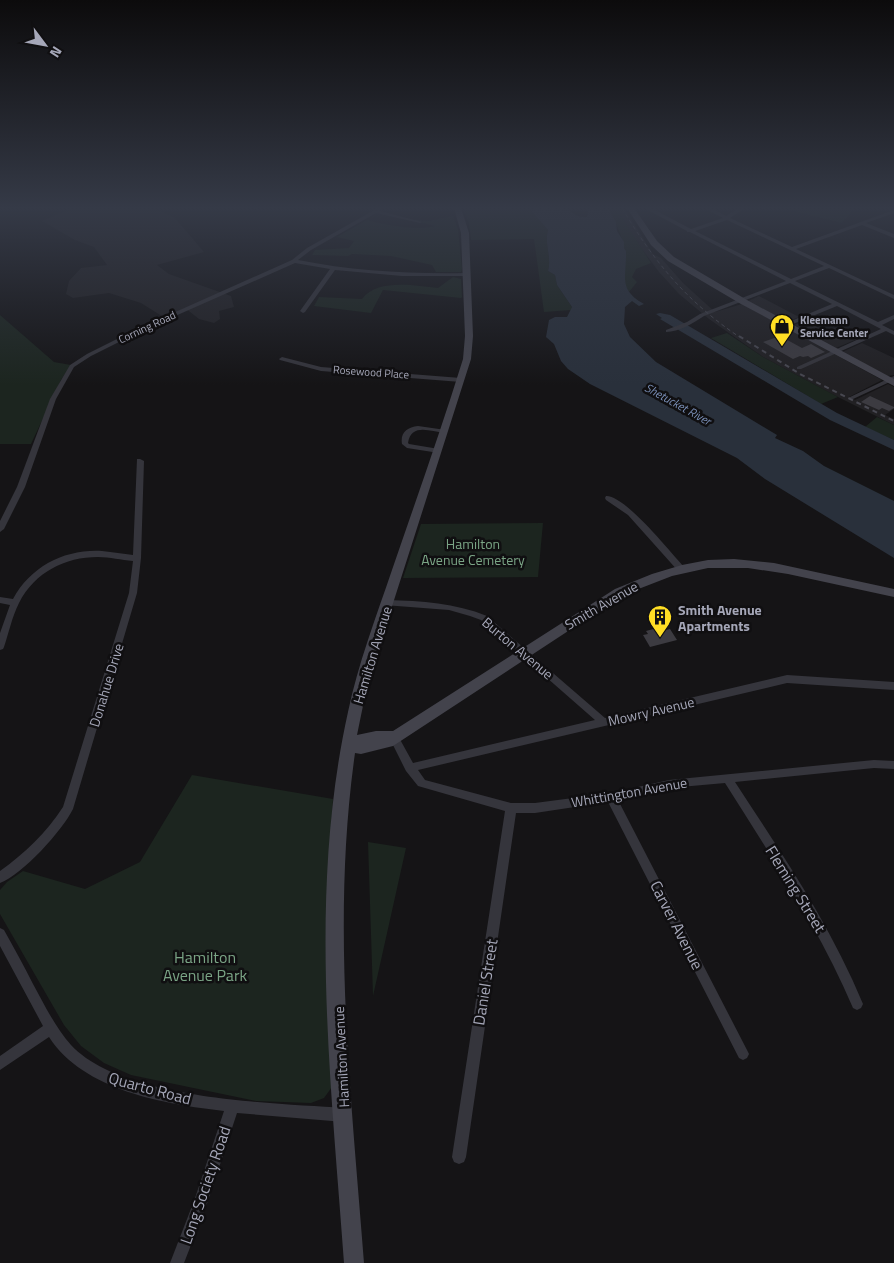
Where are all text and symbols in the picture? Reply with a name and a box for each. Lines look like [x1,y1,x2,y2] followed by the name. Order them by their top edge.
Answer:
[20,20,70,70] north arrow
[45,42,68,62] text: N
[116,307,178,347] street label: Corning Road
[800,312,868,341] place label: Kleemann Service Center
[769,313,795,347] shop icon: Kleemann Service Center
[332,361,410,383] street label: Rosewood Place
[641,378,717,431] water label: Shetucket River
[421,533,525,570] park label: Hamilton Avenue Cemetery
[560,575,642,635] street label: Smith Avenue
[678,599,762,636] place label: Smith Avenue Apartments
[347,604,397,706] street label: Hamilton Avenue
[647,604,673,638] building icon: Smith Avenue Apartments
[478,612,558,684] street label: Burton Avenue
[83,640,129,730] street label: Donahue Drive
[606,691,696,731] street label: Mowry Avenue
[569,771,689,813] street label: Whittington Avenue
[760,841,833,938] street label: Fleming Street
[644,876,710,974] street label: Carver Avenue
[466,937,504,1027] street label: Daniel Street
[163,945,247,987] park label: Hamilton Avenue Park
[328,1006,354,1108] street label: Hamilton Avenue
[106,1065,194,1111] street label: Quarto Road
[174,1123,236,1247] street label: Long Society Road

